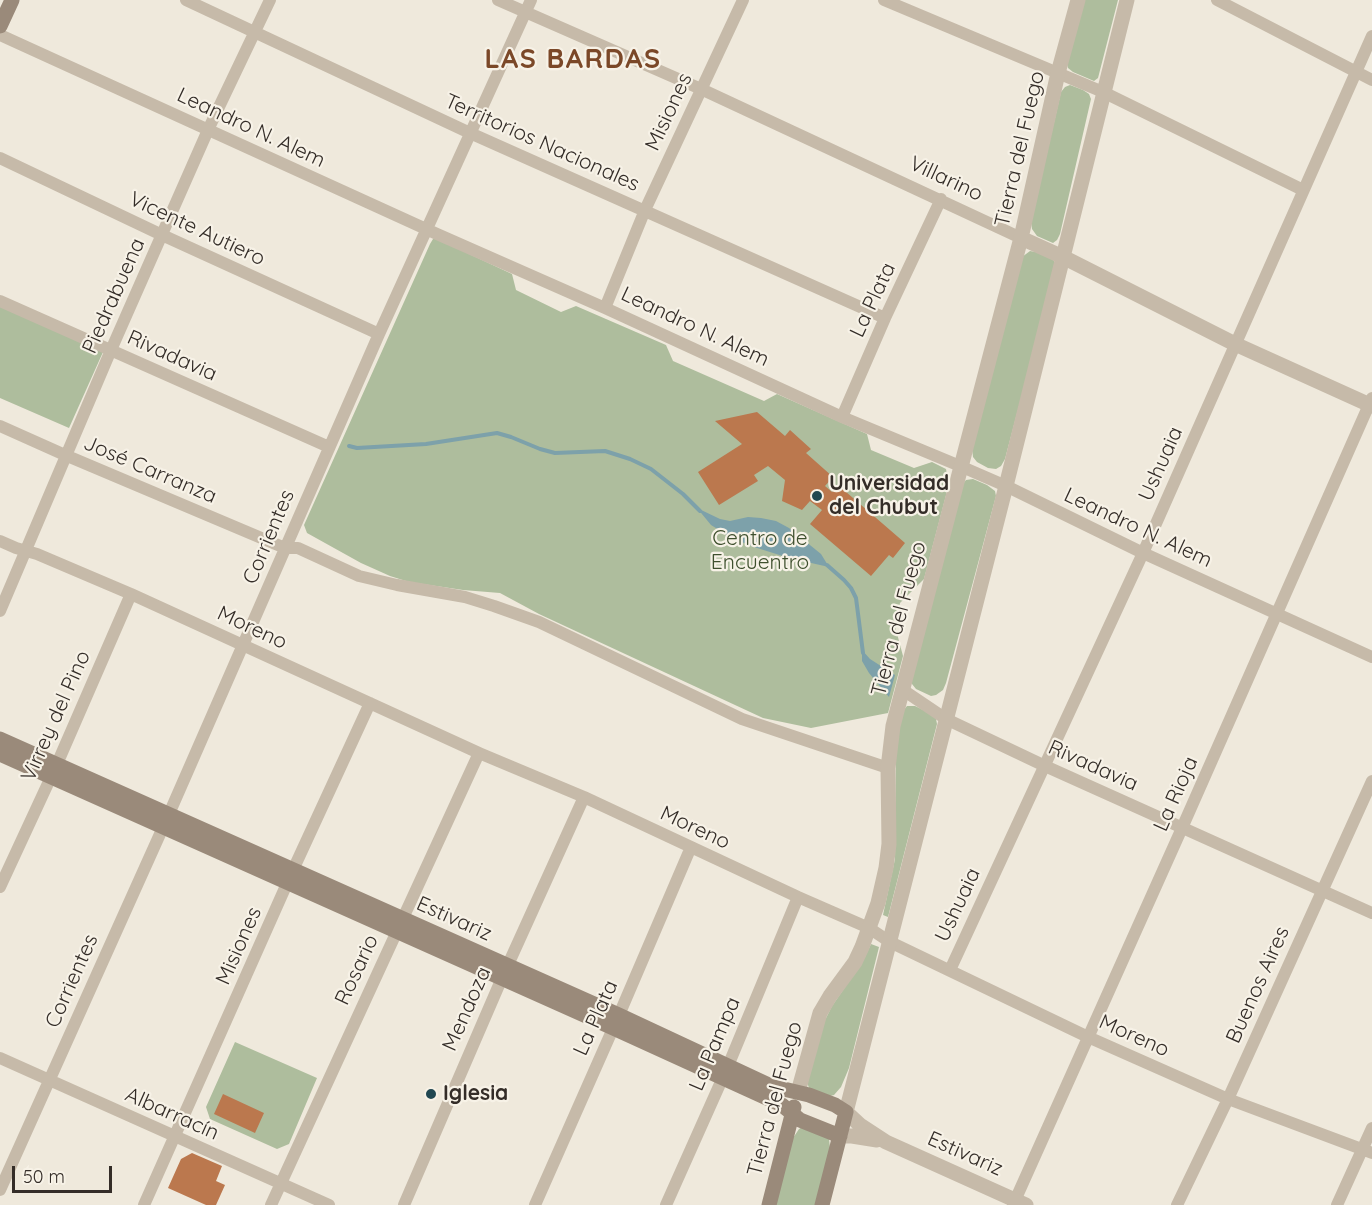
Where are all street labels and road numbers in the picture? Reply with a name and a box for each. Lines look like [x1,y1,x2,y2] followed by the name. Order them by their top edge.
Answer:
[640,69,698,155] street label: Misiones
[990,69,1050,229] street label: Tierra del Fuego
[173,83,329,173] street label: Leandro N. Alem
[441,89,643,197] street label: Territorios Nacionales
[905,151,987,207] street label: Villarino
[125,187,269,271] street label: Vicente Autiero
[77,234,151,358] street label: Piedrabuena
[845,259,901,341] street label: La Plata
[617,282,773,372] street label: Leandro N. Alem
[123,325,221,387] street label: Rivadavia
[1133,423,1189,505] street label: Ushuaia
[80,431,220,509] street label: José Carranza
[1060,483,1216,573] street label: Leandro N. Alem
[238,486,300,588] street label: Corrientes
[866,539,932,699] street label: Tierra del Fuego
[213,601,291,655] street label: Moreno
[16,647,96,785] street label: Virrey del Pino
[1044,735,1142,797] street label: Rivadavia
[1148,753,1204,835] street label: La Rioja
[656,801,734,855] street label: Moreno
[930,864,986,946] street label: Ushuaia
[412,891,496,947] street label: Estivariz
[211,903,267,989] street label: Misiones
[1221,923,1295,1047] street label: Buenos Aires
[40,930,104,1032] street label: Corrientes
[330,931,384,1009] street label: Rosario
[437,963,497,1055] street label: Mendoza
[568,977,624,1059] street label: La Plata
[684,993,746,1095] street label: La Pampa
[1095,1009,1173,1063] street label: Moreno
[742,1019,808,1179] street label: Tierra del Fuego
[121,1082,223,1146] street label: Albarracín
[923,1126,1007,1182] street label: Estivariz

